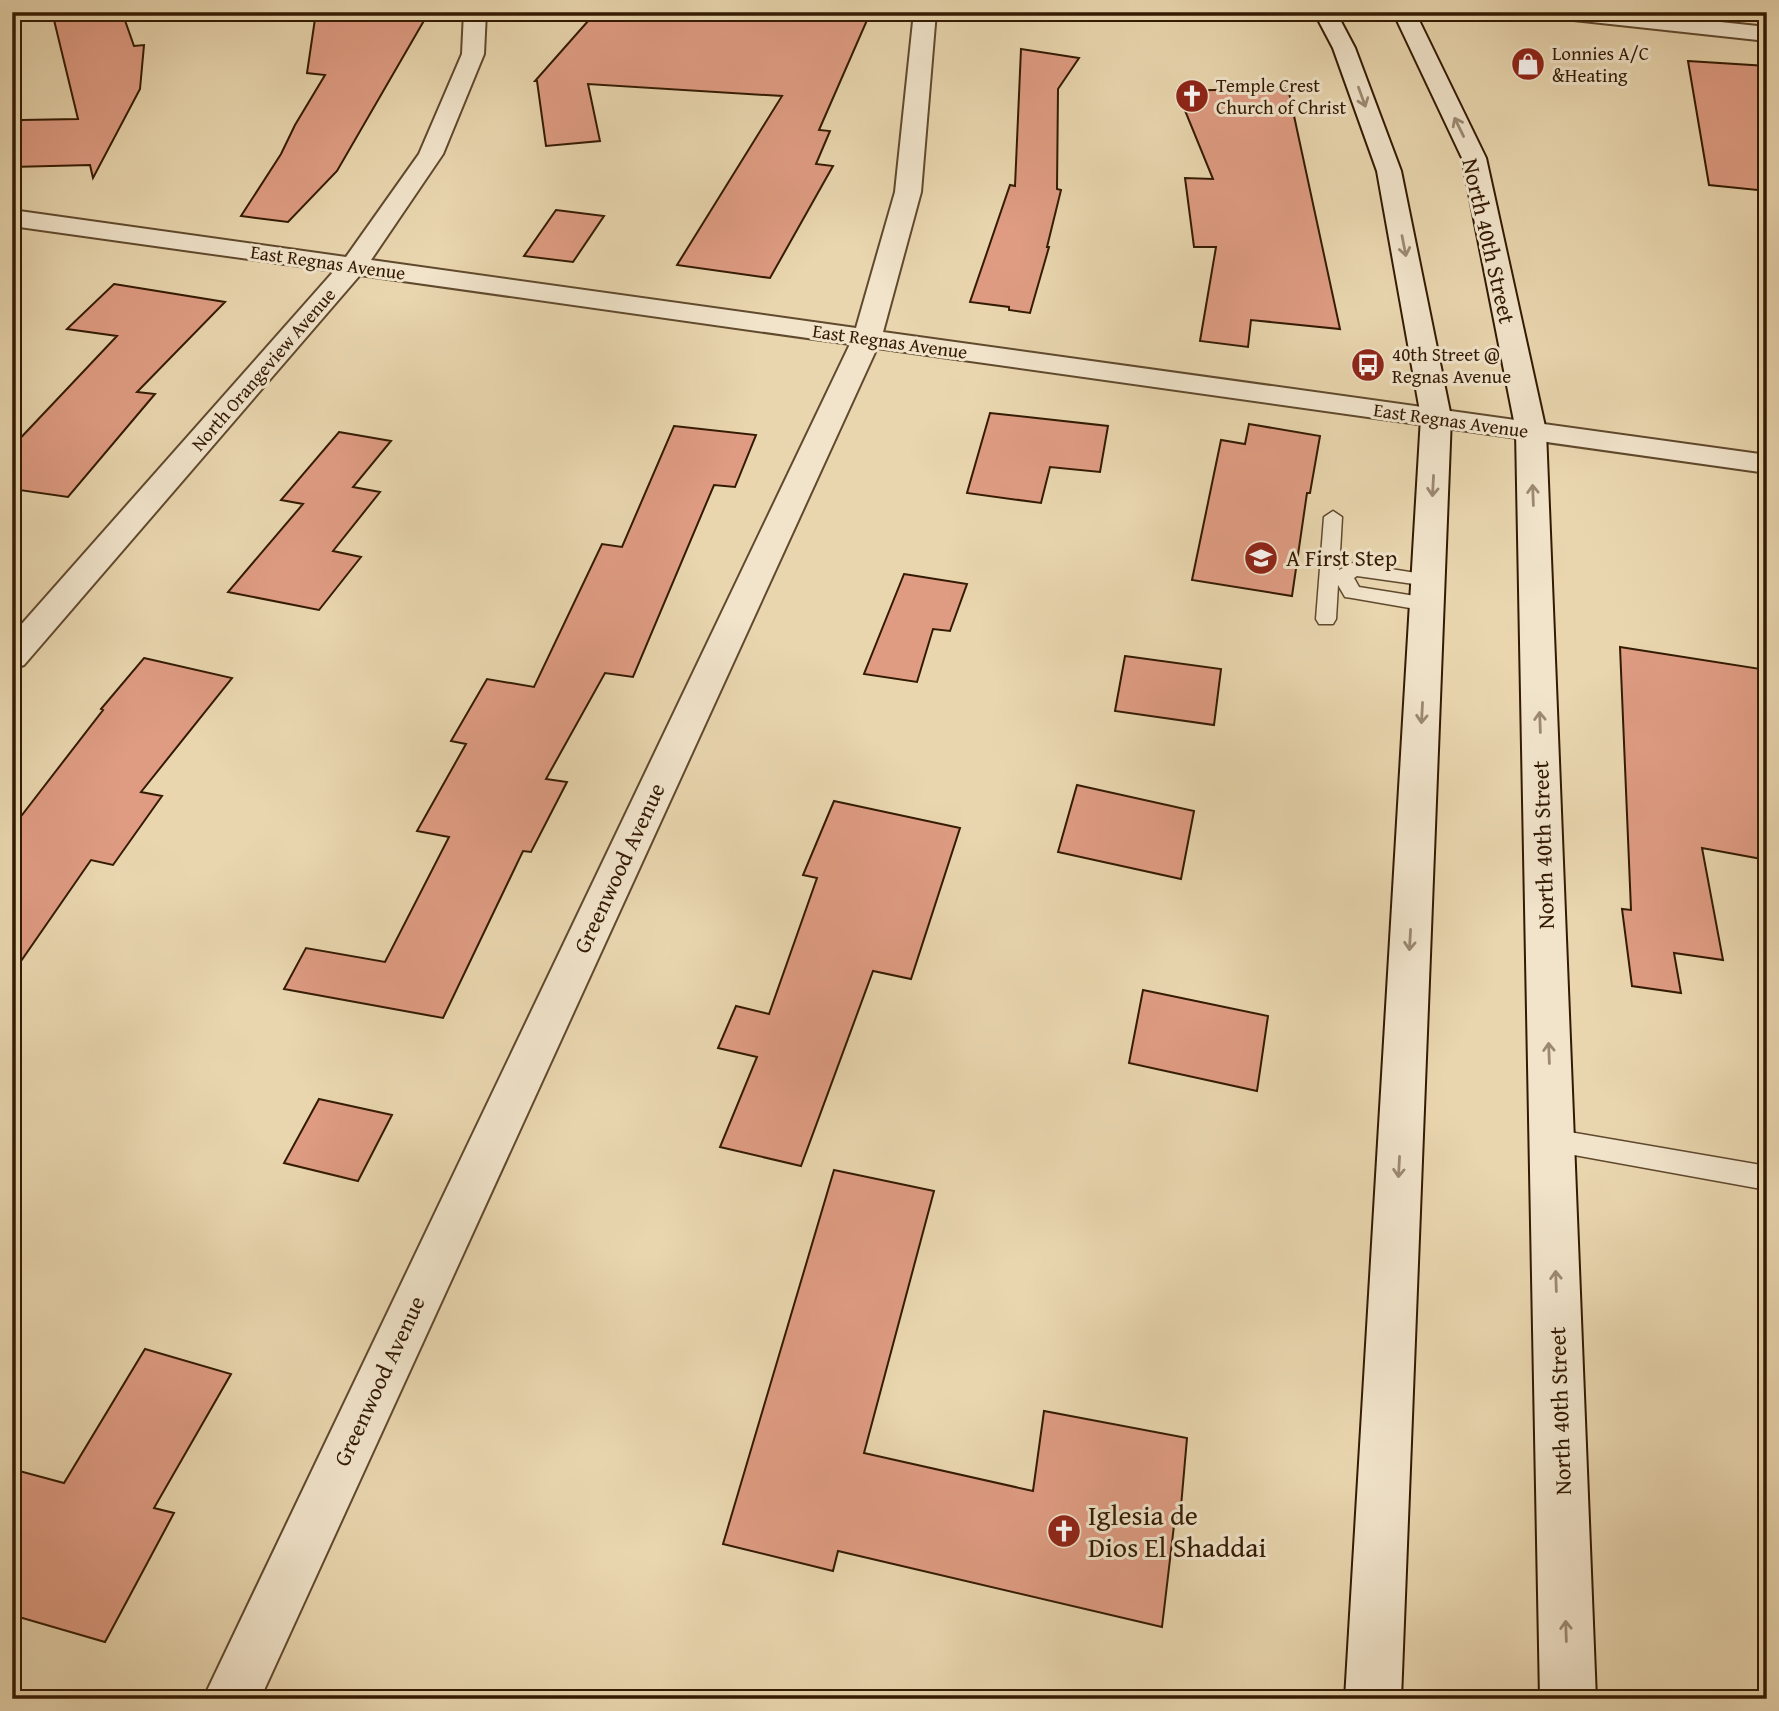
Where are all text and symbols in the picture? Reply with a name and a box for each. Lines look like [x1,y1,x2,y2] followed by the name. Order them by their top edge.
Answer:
[1552,39,1649,89] place label: Lonnies A/C &Heating
[1509,45,1547,83] shop icon: Lonnies A/C &Heating
[1216,71,1346,121] place label: Temple Crest Church of Christ
[1173,77,1211,115] church icon: Temple Crest Church of Christ
[1357,86,1369,108] one-way arrow
[1451,117,1465,138] one-way arrow
[1454,155,1525,327] street label: North 40th Street
[1398,234,1411,257] one-way arrow
[249,237,407,287] street label: East Regnas Avenue
[184,281,342,457] street label: North Orangeview Avenue
[811,316,969,366] street label: East Regnas Avenue
[1392,340,1511,390] place label: 40th Street @ Regnas Avenue
[1349,346,1387,384] bus stop icon: 40th Street @ Regnas Avenue
[1372,395,1530,445] street label: East Regnas Avenue
[1426,474,1439,497] one-way arrow
[1526,484,1539,507] one-way arrow
[1242,539,1280,577] school or university icon: A First Step
[1286,541,1397,574] place label: A First Step
[1415,701,1428,724] one-way arrow
[1533,711,1546,734] one-way arrow
[1523,760,1562,930] street label: North 40th Street
[565,777,673,958] street label: Greenwood Avenue
[1404,928,1417,951] one-way arrow
[1543,1042,1556,1065] one-way arrow
[1392,1155,1405,1178] one-way arrow
[1549,1269,1563,1292] one-way arrow
[325,1290,433,1471] street label: Greenwood Avenue
[1540,1326,1579,1496] street label: North 40th Street
[1088,1494,1266,1567] place label: Iglesia de Dios El Shaddai
[1045,1512,1083,1550] church icon: Iglesia de Dios El Shaddai
[1560,1619,1573,1642] one-way arrow

